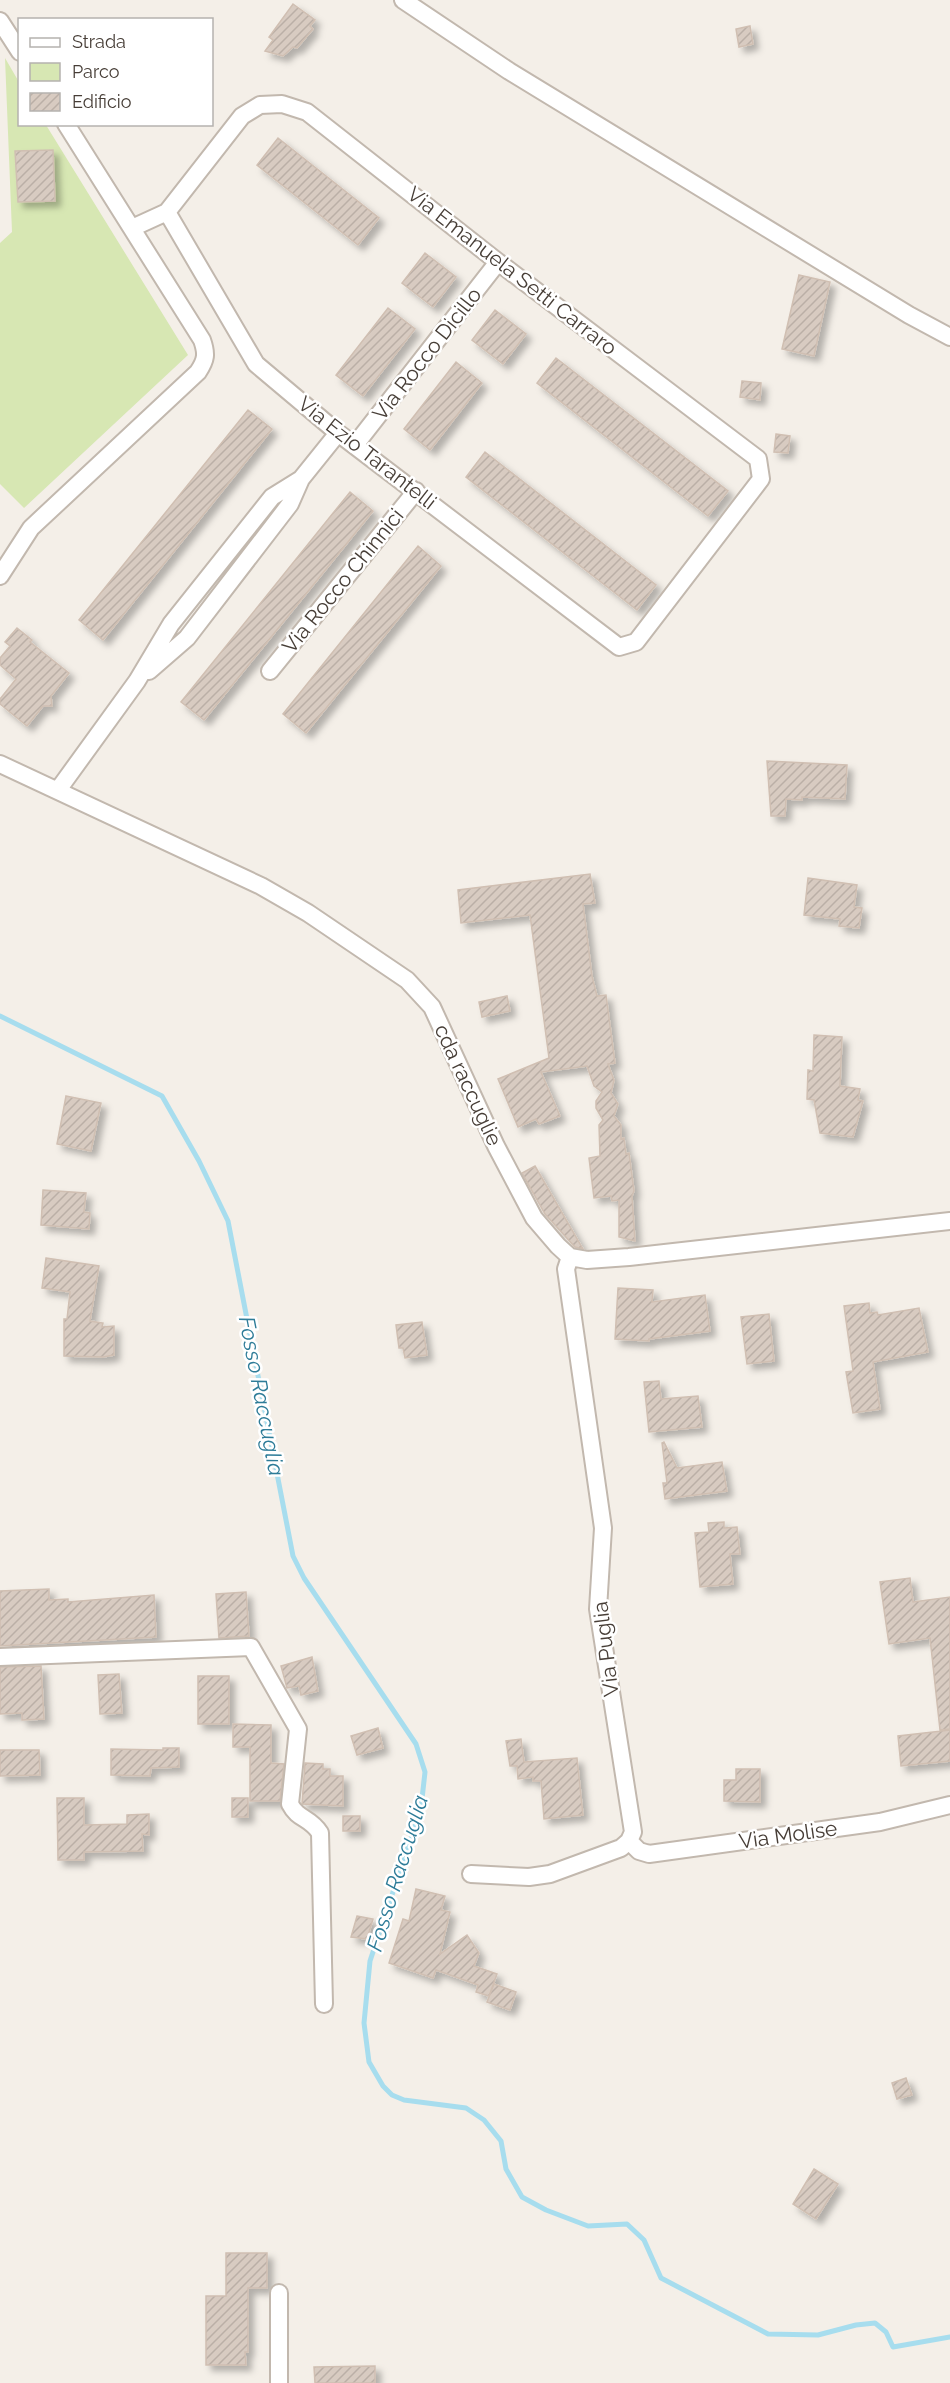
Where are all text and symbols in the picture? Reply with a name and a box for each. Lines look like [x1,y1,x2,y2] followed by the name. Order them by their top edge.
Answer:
[18,18,213,126] legend
[72,31,126,52] text: Strada
[72,61,120,82] text: Parco
[72,91,132,112] text: Edificio
[403,181,622,360] street label: Via Emanuela Setti Carraro
[367,282,486,425] street label: Via Rocco Dicillo
[293,391,441,514] street label: Via Ezio Tarantelli
[277,503,409,658] street label: Via Rocco Chinnici
[429,1020,507,1149] street label: cda raccuglie
[234,1314,290,1478] water label: Fosso Raccuglia
[587,1600,624,1698] street label: Via Puglia
[361,1792,433,1954] water label: Fosso Raccuglia
[737,1815,839,1854] street label: Via Molise

